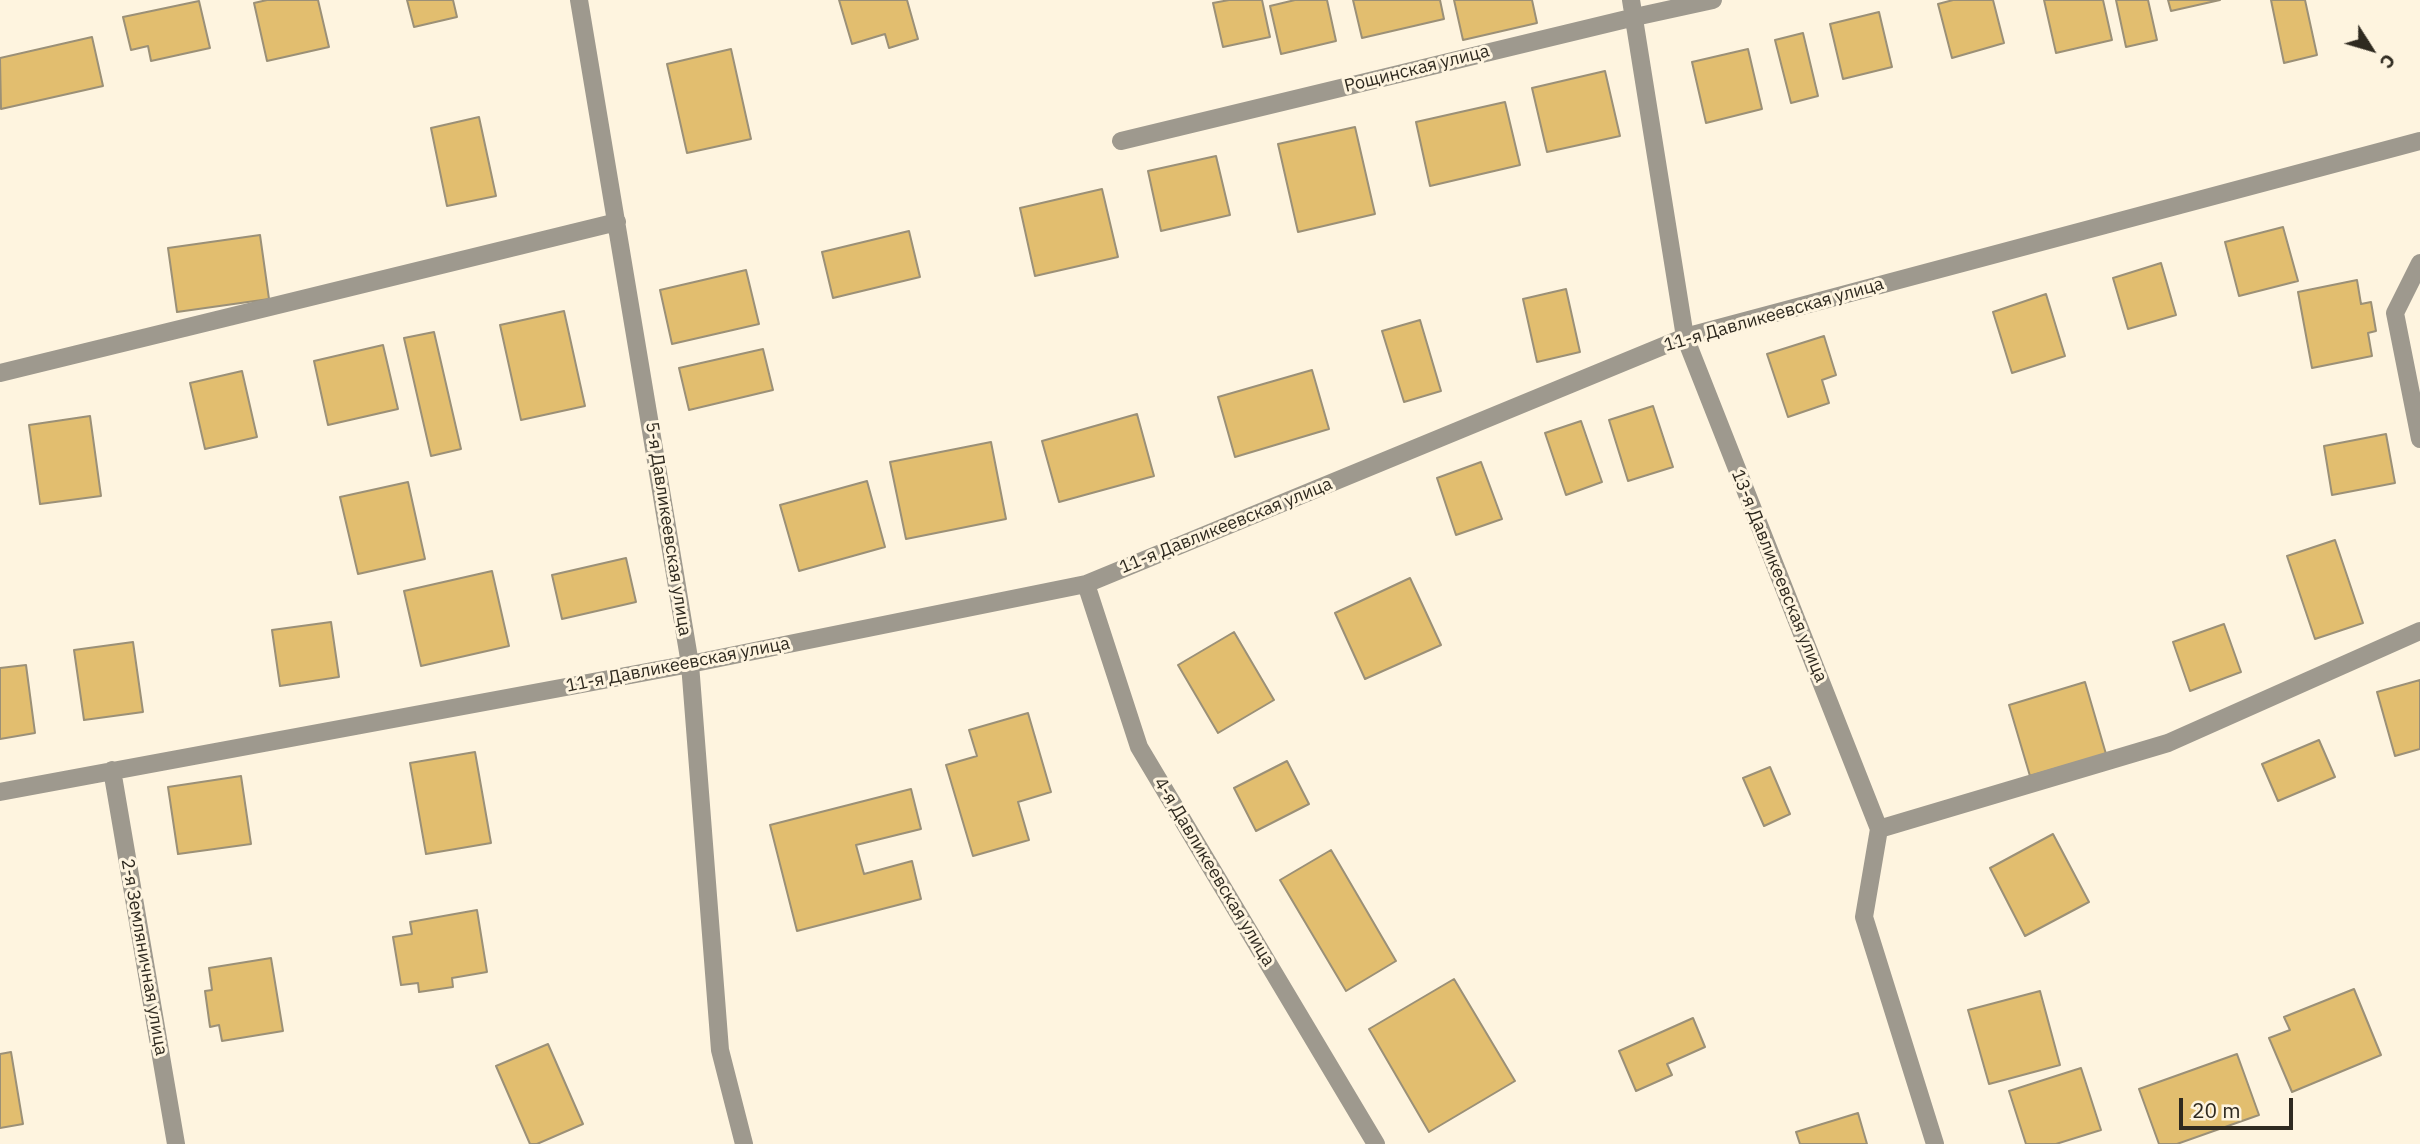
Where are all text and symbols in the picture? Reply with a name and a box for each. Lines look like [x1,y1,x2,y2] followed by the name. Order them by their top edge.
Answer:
[2336,14,2406,84] north arrow
[1342,41,1492,97] street label: Рощинская улица
[2374,49,2401,74] text: С
[1662,273,1886,357] street label: 11-я Давликеевская улица
[640,420,696,638] street label: 5-я Давликеевская улица
[1726,466,1832,686] street label: 13-я Давликеевская улица
[1116,473,1336,579] street label: 11-я Давликеевская улица
[564,633,792,697] street label: 11-я Давликеевская улица
[1149,774,1279,970] street label: 4-я Давликеевская улица
[116,857,172,1057] street label: 2-я Земляничная улица
[2182,1084,2296,1128] scale bar
[2192,1096,2241,1124] text: 20 m

